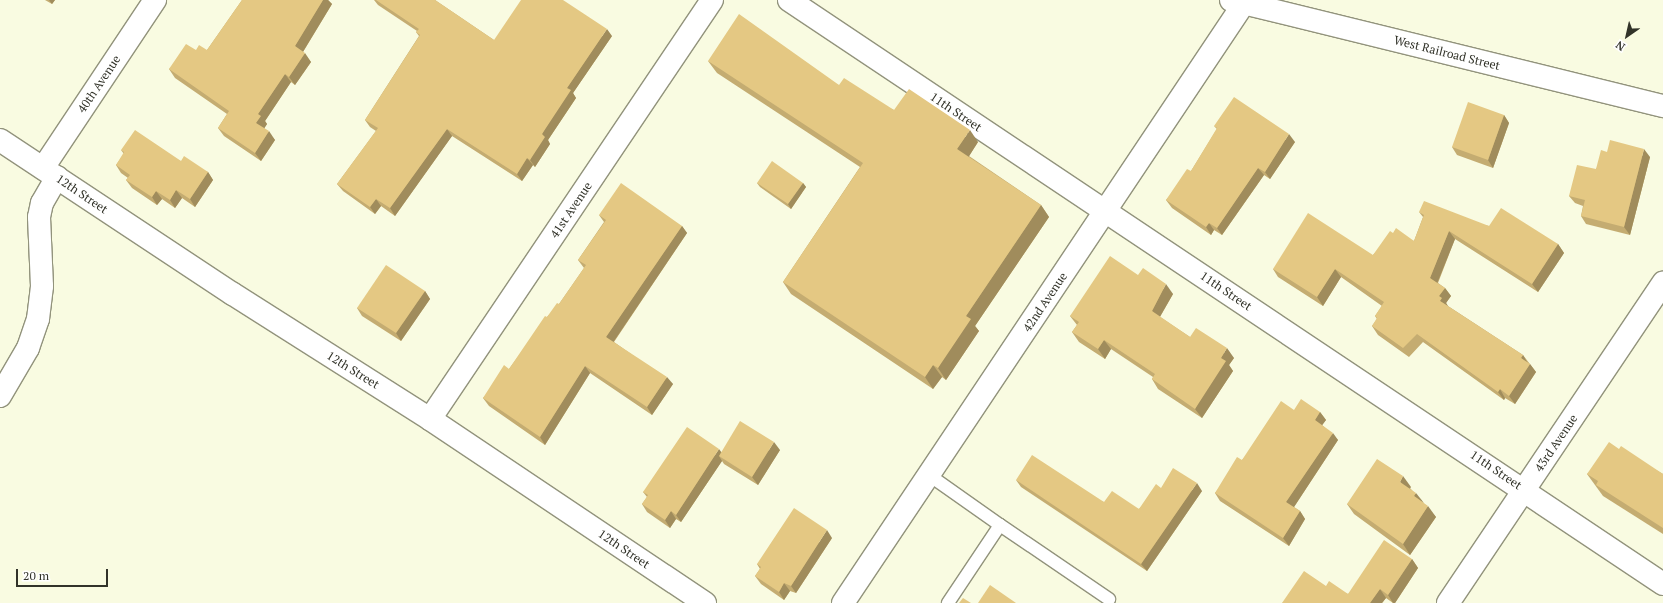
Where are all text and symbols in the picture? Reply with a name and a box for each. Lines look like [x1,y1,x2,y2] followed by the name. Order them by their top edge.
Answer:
[1607,16,1647,56] north arrow
[1392,33,1502,73] street label: West Railroad Street
[1613,38,1628,54] text: N
[74,52,124,116] street label: 40th Avenue
[927,89,985,135] street label: 11th Street
[53,171,111,217] street label: 12th Street
[547,179,595,241] street label: 41st Avenue
[1197,268,1255,314] street label: 11th Street
[1020,269,1070,335] street label: 42nd Avenue
[324,348,382,392] street label: 12th Street
[1532,412,1580,474] street label: 43rd Avenue
[1467,447,1525,493] street label: 11th Street
[595,526,653,572] street label: 12th Street
[18,561,110,587] scale bar
[23,568,49,583] text: 20 m

